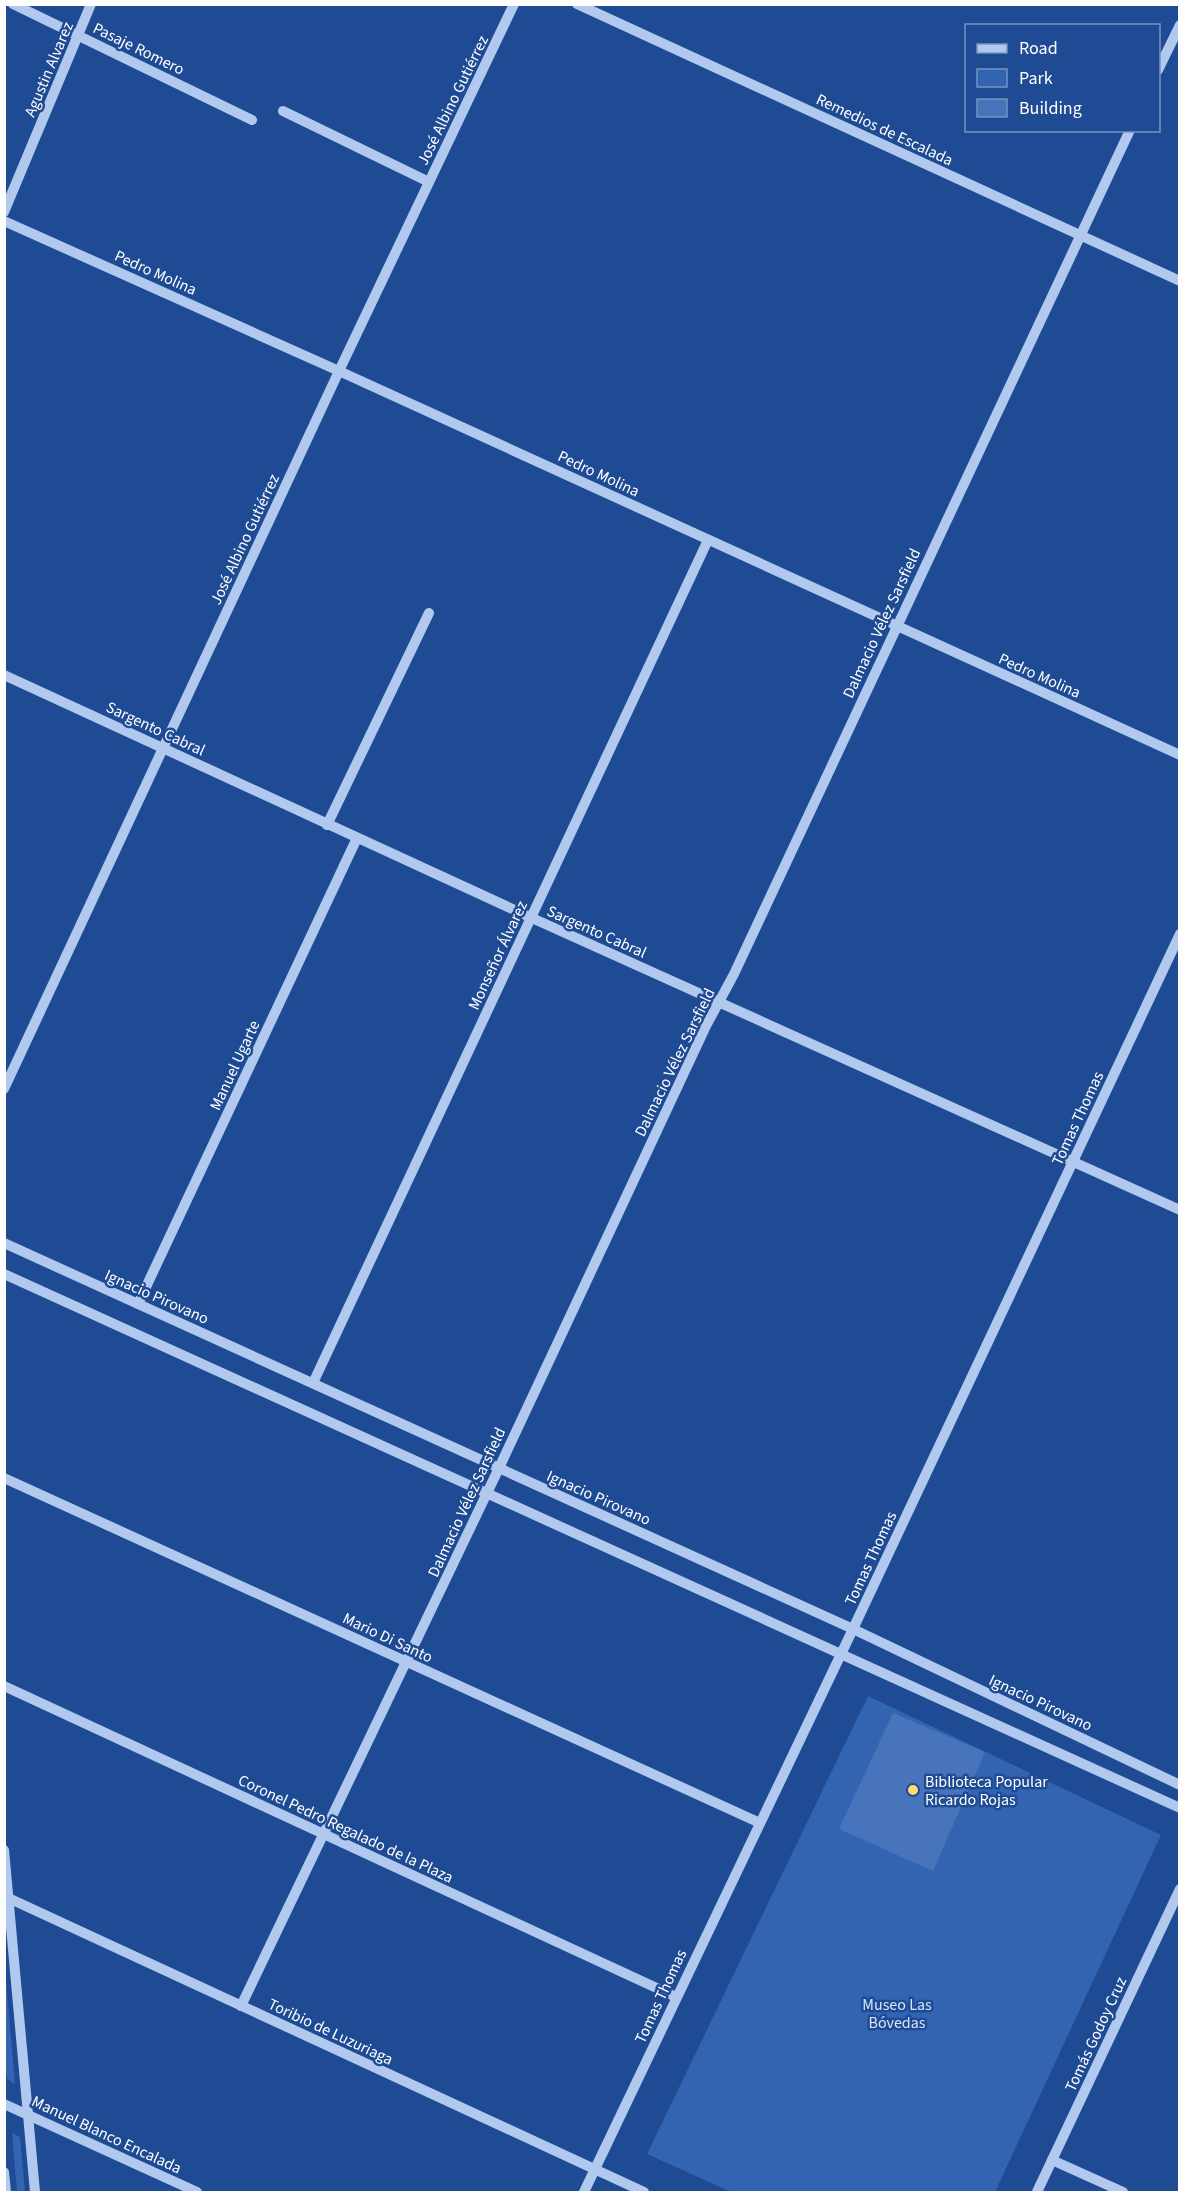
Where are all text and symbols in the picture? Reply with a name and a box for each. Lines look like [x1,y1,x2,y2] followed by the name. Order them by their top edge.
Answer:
[89,17,188,81] street label: Pasaje Romero
[19,18,79,120] street label: Agustin Alvarez
[965,24,1160,132] legend
[412,32,494,169] street label: José Albino Gutiérrez
[1019,36,1058,61] text: Road
[1019,66,1053,91] text: Park
[812,88,957,171] street label: Remedios de Escalada
[1019,96,1082,121] text: Building
[111,245,200,301] street label: Pedro Molina
[554,445,643,502] street label: Pedro Molina
[205,470,285,608] street label: José Albino Gutiérrez
[838,545,926,702] street label: Dalmacio Vélez Sarsfield
[995,648,1084,704] street label: Pedro Molina
[102,696,209,761] street label: Sargento Cabral
[463,897,533,1014] street label: Monseñor Álvarez
[543,900,650,964] street label: Sargento Cabral
[629,985,720,1140] street label: Dalmacio Vélez Sarsfield
[204,1017,265,1114] street label: Manuel Ugarte
[1047,1068,1109,1169] street label: Tomas Thomas
[101,1264,212,1330] street label: Ignacio Pirovano
[423,1424,511,1581] street label: Dalmacio Vélez Sarsfield
[543,1465,654,1531] street label: Ignacio Pirovano
[840,1508,902,1609] street label: Tomas Thomas
[339,1607,436,1668] street label: Mario Di Santo
[985,1669,1096,1737] street label: Ignacio Pirovano
[234,1769,457,1889] street label: Coronel Pedro Regalado de la Plaza
[925,1771,1048,1811] place label: Biblioteca Popular Ricardo Rojas
[906,1783,920,1797] marker: Biblioteca Popular Ricardo Rojas
[630,1946,692,2047] street label: Tomas Thomas
[1060,1973,1132,2095] street label: Tomás Godoy Cruz
[265,1993,397,2070] street label: Toribio de Luzuriaga
[862,1994,932,2034] park label: Museo Las Bóvedas
[28,2090,185,2179] street label: Manuel Blanco Encalada

